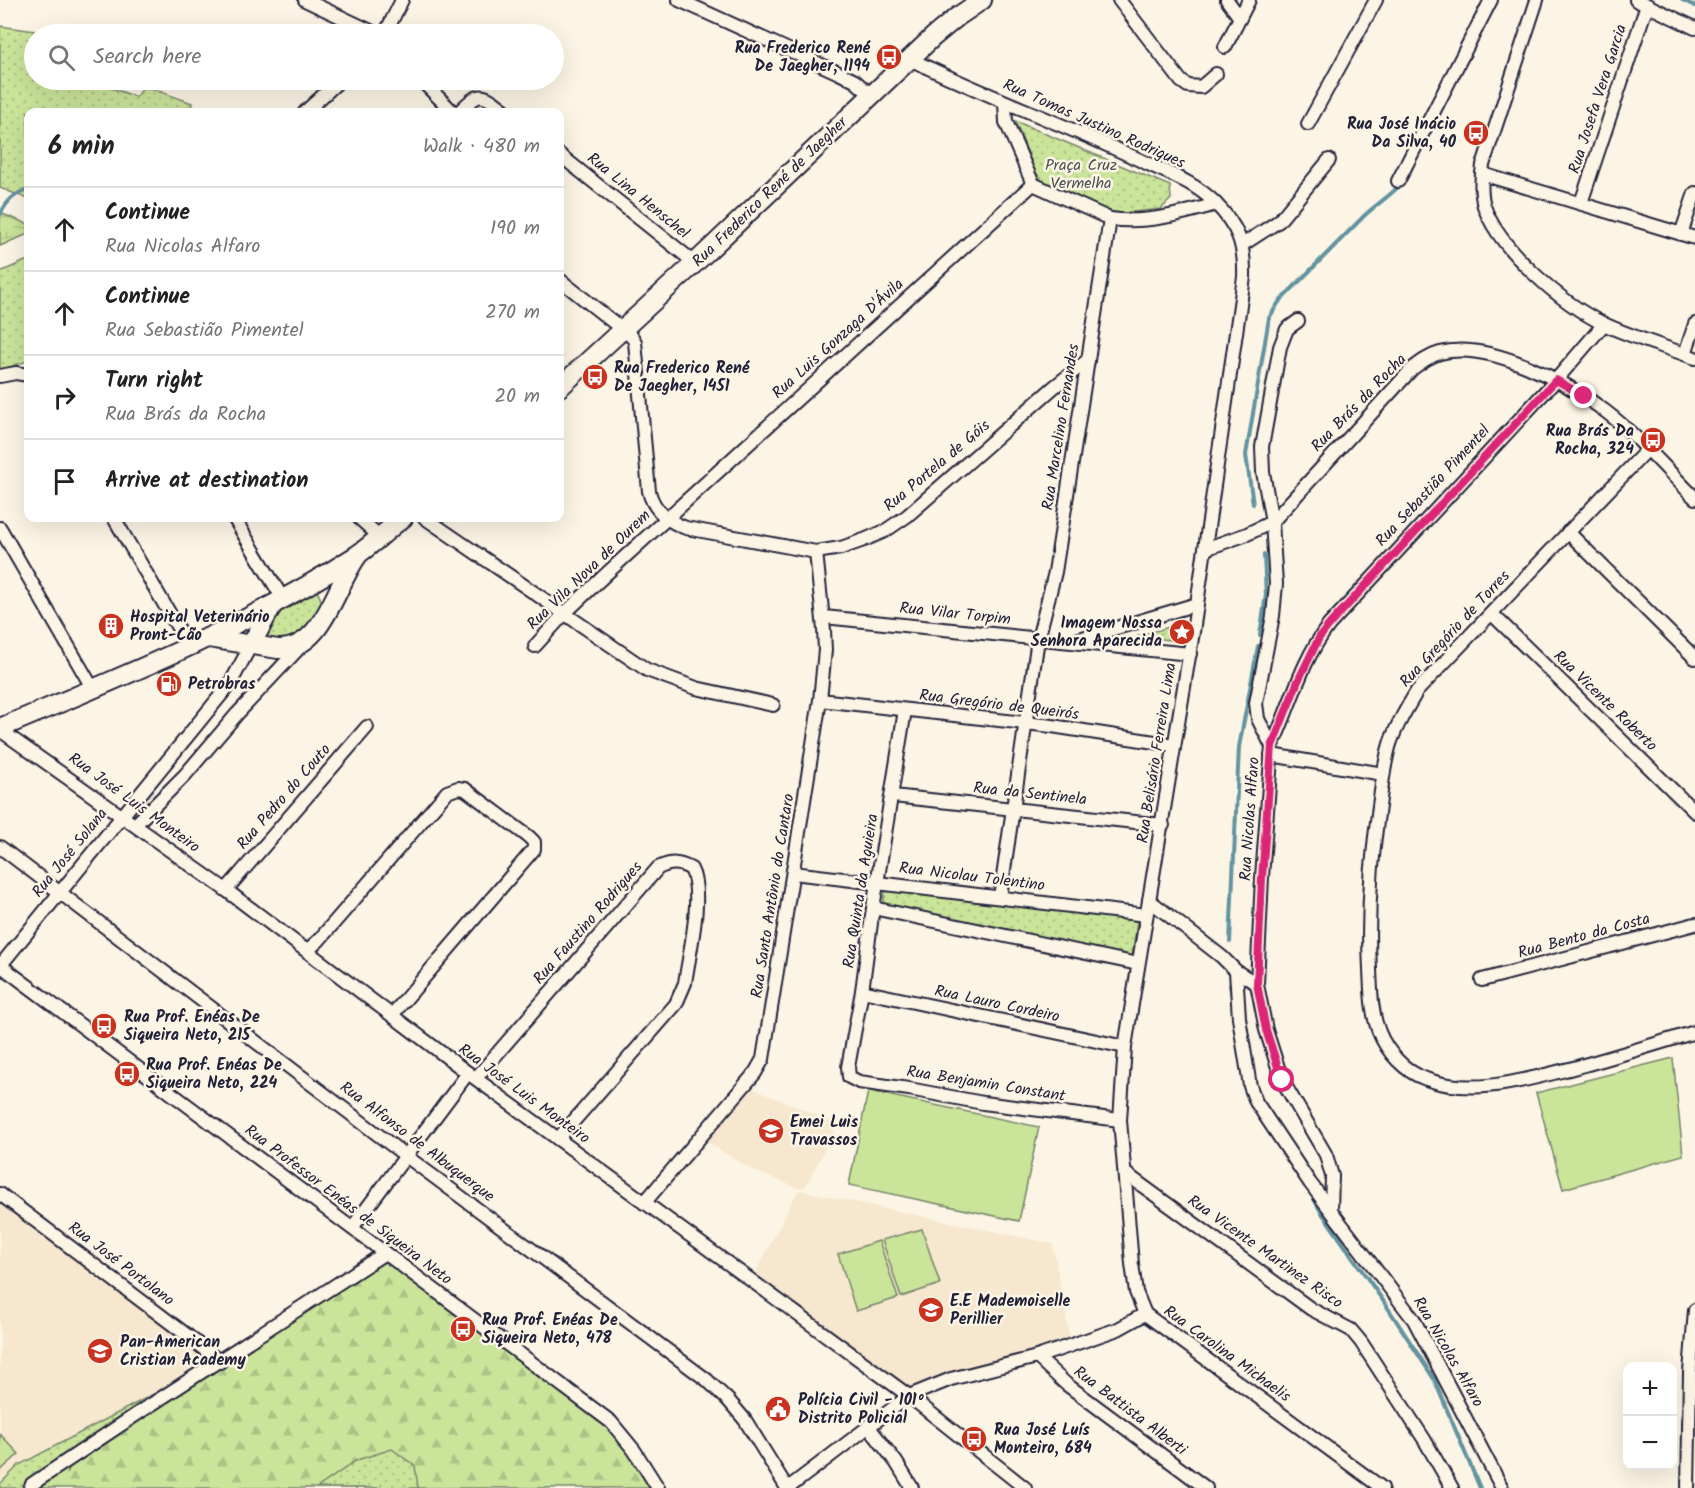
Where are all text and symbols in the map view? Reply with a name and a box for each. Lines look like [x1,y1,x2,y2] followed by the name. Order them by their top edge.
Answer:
[1562,21,1634,177] street label: Rua Josefa Vera Garcia
[24,24,564,90] search box
[735,36,871,79] place label: Rua Frederico René De Jaegher, 1194
[93,40,201,75] text: Search here
[45,41,78,74] icon: search
[874,42,904,72] bus stop icon: Rua Frederico René De Jaegher, 1194
[999,72,1189,176] street label: Rua Tomas Justino Rodrigues
[687,110,855,273] street label: Rua Frederico René de Jaegher
[1347,112,1457,155] place label: Rua José Inácio Da Silva, 40
[1461,118,1491,148] bus stop icon: Rua José Inácio Da Silva, 40
[48,126,115,168] text: 6 min
[423,131,540,163] text: Walk · 480 m
[581,147,695,245] street label: Rua Lina Henschel
[1045,153,1117,196] park label: Praça Cruz Vermelha
[105,196,190,231] text: Continue
[48,213,81,246] icon: ahead
[490,213,540,245] text: 190 m
[105,231,260,263] text: Rua Nicolas Alfaro
[766,273,910,405] street label: Rua Luis Gonzaga D'Ávila
[105,280,190,315] text: Continue
[48,297,81,330] icon: ahead
[485,297,540,329] text: 270 m
[105,315,304,347] text: Rua Sebastião Pimentel
[1036,342,1087,512] street label: Rua Marcelino Fernandes
[1305,348,1413,458] street label: Rua Brás da Rocha
[614,356,750,399] place label: Rua Frederico René De Jaegher, 1451
[580,362,610,392] bus stop icon: Rua Frederico René De Jaegher, 1451
[105,364,203,399] text: Turn right
[48,381,81,414] icon: right
[494,381,540,413] text: 20 m
[1570,382,1596,408] route end
[105,399,266,431] text: Rua Brás da Rocha
[878,414,996,518] street label: Rua Portela de Góis
[1370,419,1496,553] street label: Rua Sebastião Pimentel
[1546,419,1634,462] place label: Rua Brás Da Rocha, 324
[1638,425,1668,455] bus stop icon: Rua Brás Da Rocha, 324
[105,464,308,499] text: Arrive at destination
[48,465,81,498] icon: arrive
[521,504,657,636] street label: Rua Vila Nova de Ourem
[1394,564,1516,693] street label: Rua Gregório de Torres
[898,596,1012,632] street label: Rua Vilar Torpim
[130,605,269,648] place label: Hospital Veterinário Pront-Cão
[96,611,126,641] building icon: Hospital Veterinário Pront-Cão
[1031,611,1162,654] place label: Imagem Nossa Senhora Aparecida
[1167,617,1197,647] place icon: Imagem Nossa Senhora Aparecida
[1547,644,1663,758] street label: Rua Vicente Roberto
[1130,661,1184,845] street label: Rua Belisário Ferreira Lima
[154,669,184,699] fuel station icon: Petrobras
[188,672,256,697] place label: Petrobras
[918,683,1080,727] street label: Rua Gregório de Queirós
[231,738,337,856] street label: Rua Pedro do Couto
[63,747,205,859] street label: Rua José Luis Monteiro
[1233,756,1267,882] street label: Rua Nicolas Alfaro
[972,776,1088,812] street label: Rua da Sentinela
[744,792,802,1000] street label: Rua Santo Antônio do Cantaro
[26,803,114,903] street label: Rua José Solana
[836,812,886,970] street label: Rua Quinta da Aguieira
[527,856,649,990] street label: Rua Faustino Rodrigues
[898,856,1046,898] street label: Rua Nicolau Tolentino
[1515,906,1653,966] street label: Rua Bento da Costa
[932,979,1062,1029] street label: Rua Lauro Cordeiro
[124,1005,260,1048] place label: Rua Prof. Enéas De Siqueira Neto, 215
[89,1011,119,1041] bus stop icon: Rua Prof. Enéas De Siqueira Neto, 215
[453,1038,595,1150] street label: Rua José Luis Monteiro
[146,1053,282,1096] place label: Rua Prof. Enéas De Siqueira Neto, 224
[112,1059,142,1089] bus stop icon: Rua Prof. Enéas De Siqueira Neto, 224
[905,1059,1068,1109] street label: Rua Benjamin Constant
[1268,1066,1294,1092] route start
[334,1075,500,1209] street label: Rua Alfonso de Albuquerque
[790,1110,859,1153] place label: Emei Luis Travassos
[756,1116,786,1146] school or university icon: Emei Luis Travassos
[239,1118,457,1292] street label: Rua Professor Enéas de Siqueira Neto
[1182,1189,1348,1315] street label: Rua Vicente Martinez Risco
[62,1216,180,1312] street label: Rua José Portolano
[950,1289,1071,1332] place label: E.E Mademoiselle Perillier
[1406,1292,1490,1412] street label: Rua Nicolas Alfaro
[916,1295,946,1325] school or university icon: E.E Mademoiselle Perillier
[1158,1299,1296,1409] street label: Rua Carolina Michaelis
[482,1308,618,1351] place label: Rua Prof. Enéas De Siqueira Neto, 478
[448,1314,478,1344] bus stop icon: Rua Prof. Enéas De Siqueira Neto, 478
[120,1330,246,1373] place label: Pan-American Cristian Academy
[85,1336,115,1366] school or university icon: Pan-American Cristian Academy
[1068,1360,1193,1463] street label: Rua Battista Alberti
[1623,1362,1677,1470] map controls
[1623,1362,1677,1416] button: +
[798,1388,924,1431] place label: Polícia Civil - 101º Distrito Policial
[763,1394,793,1424] public building icon: Polícia Civil - 101º Distrito Policial
[1623,1416,1677,1470] button: −
[994,1418,1092,1461] place label: Rua José Luís Monteiro, 684
[959,1424,989,1454] bus stop icon: Rua José Luís Monteiro, 684

